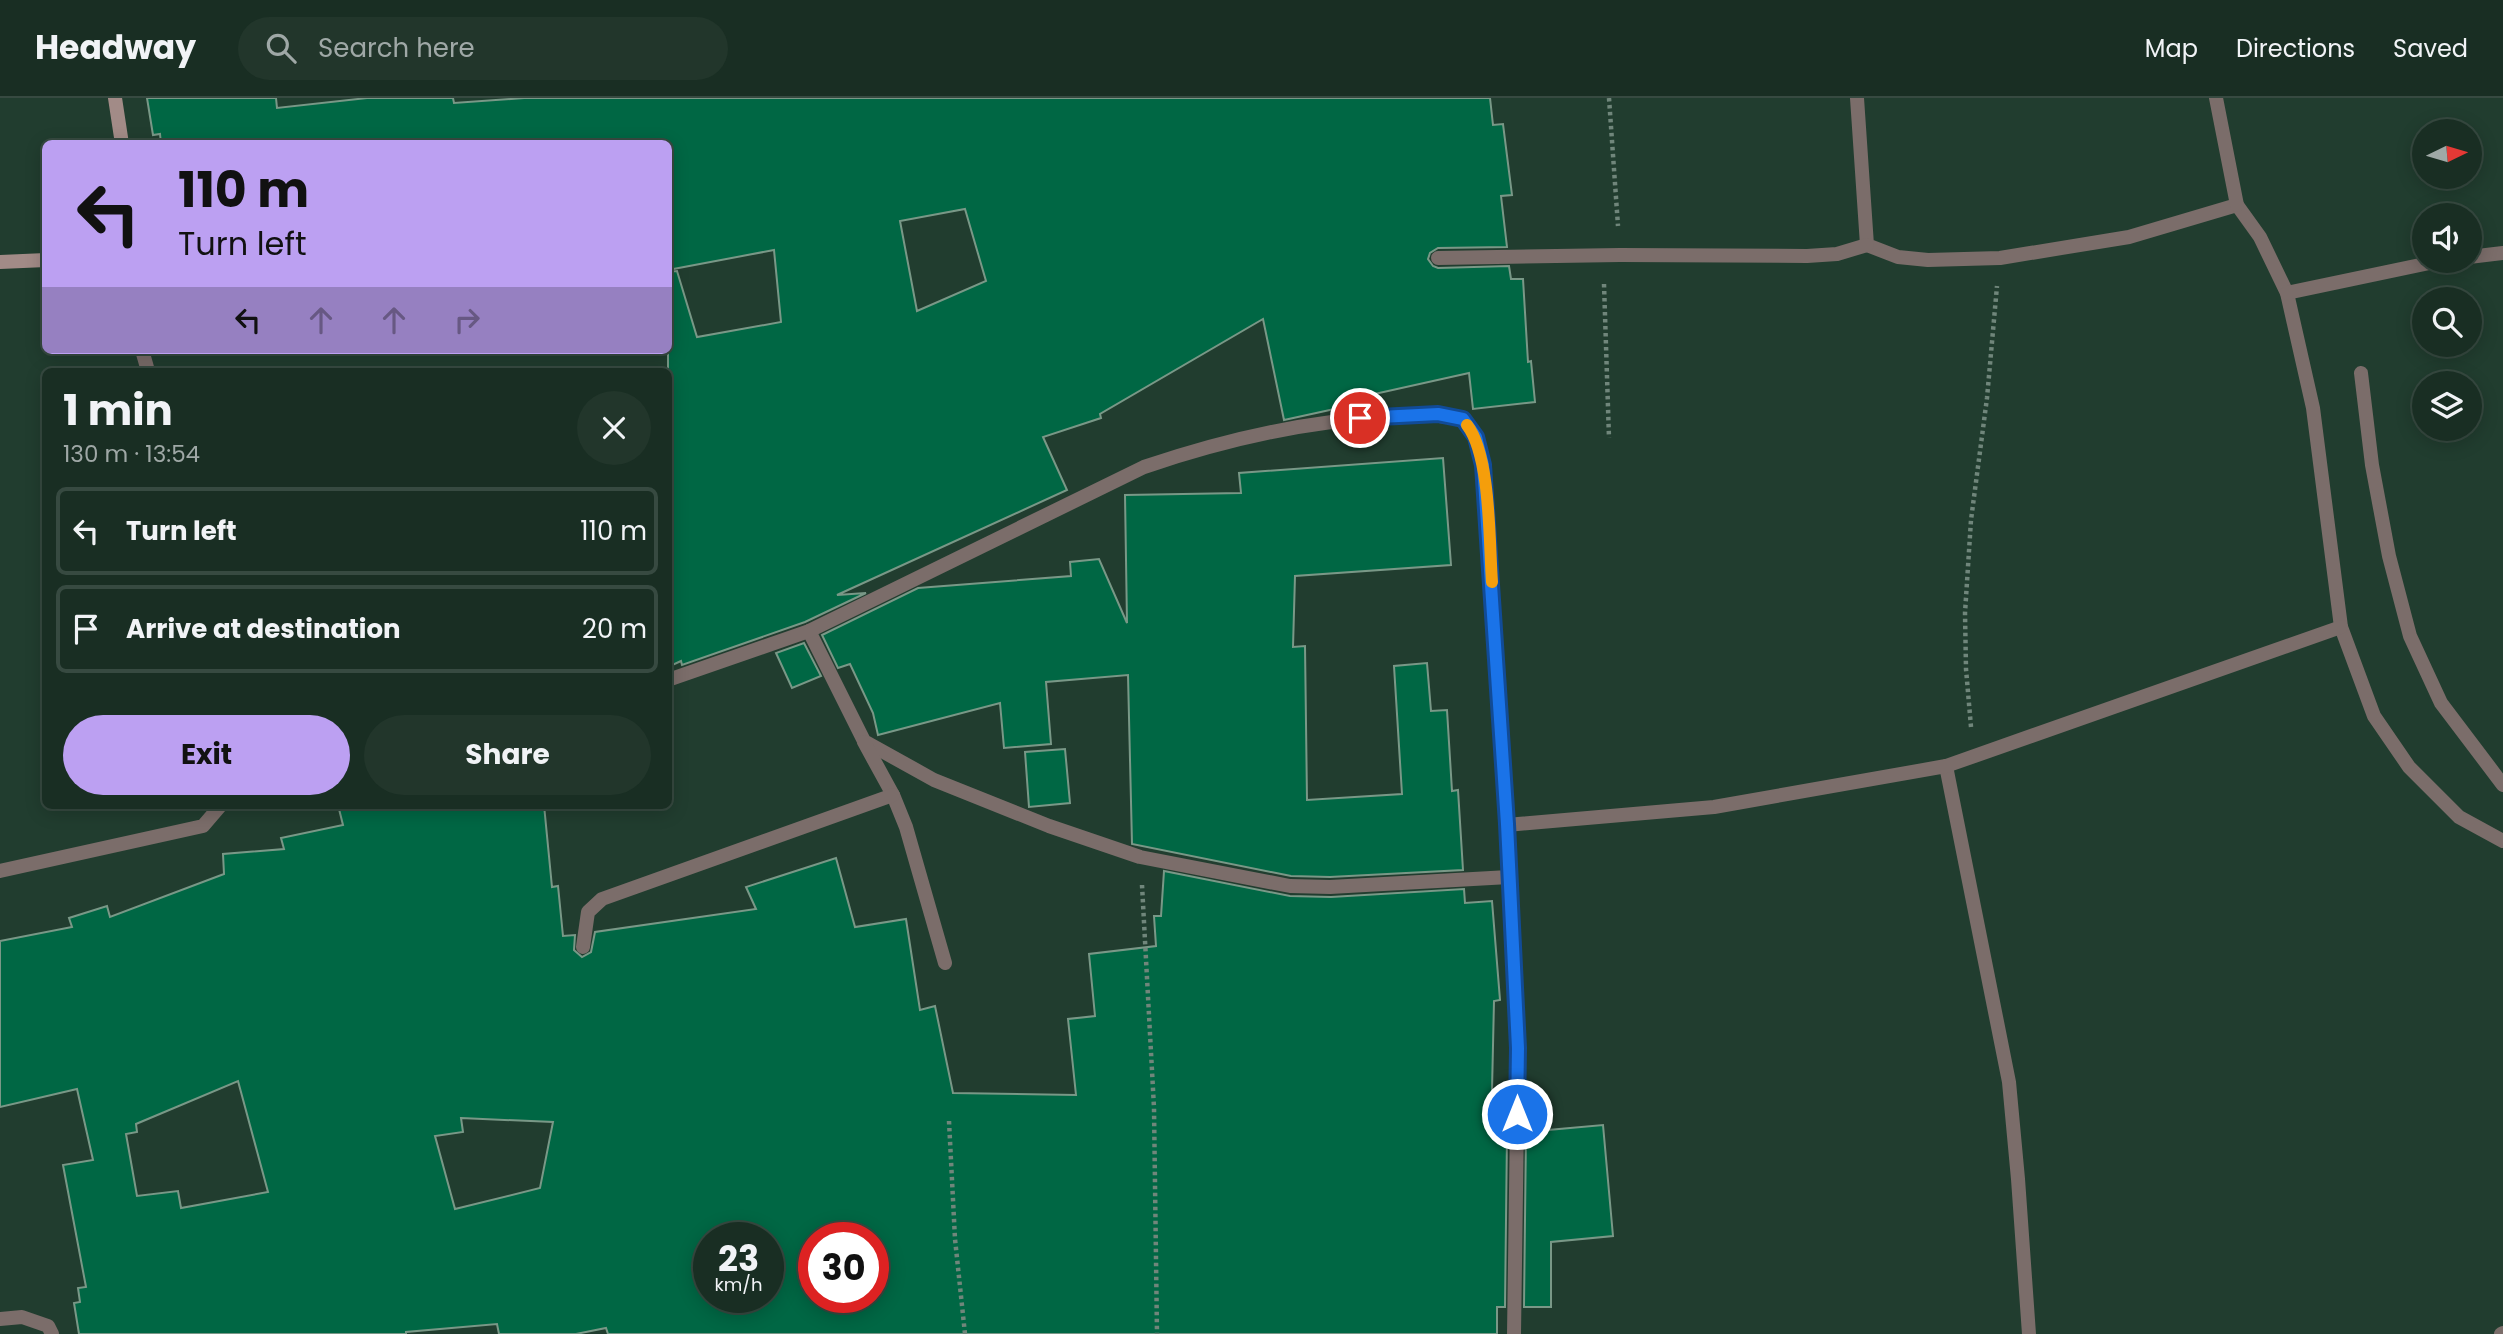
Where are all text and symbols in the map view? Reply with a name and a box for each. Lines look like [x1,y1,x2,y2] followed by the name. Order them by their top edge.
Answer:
[238,17,728,80] search box
[35,24,196,71] text: Headway
[262,29,300,67] icon: search
[318,30,475,66] text: Search here
[2145,32,2198,65] text: Map
[2236,32,2355,65] text: Directions
[2393,32,2468,65] text: Saved
[2412,119,2482,189] north arrow
[2412,119,2482,441] map controls
[178,156,309,224] text: 110 m
[63,168,154,259] icon: left
[2412,203,2482,273] button: sound
[178,221,307,266] text: Turn left
[2412,287,2482,357] button: search
[229,301,267,339] icon: left
[302,301,340,339] icon: ahead
[375,301,413,339] icon: ahead
[448,301,486,339] icon: right
[2412,371,2482,441] button: layers
[63,381,173,440] text: 1 min
[1330,388,1390,448] pin
[577,391,651,465] button: close
[1341,399,1379,437] icon: arrive
[63,438,200,470] text: 130 m · 13:54
[67,512,105,550] icon: left
[126,513,237,549] text: Turn left
[580,513,647,549] text: 110 m
[67,610,105,648] icon: arrive
[126,611,401,647] text: Arrive at destination
[582,611,647,647] text: 20 m
[63,715,350,795] button: Exit
[364,715,651,795] button: Share
[1480,1077,1554,1151] position arrow
[798,1222,889,1313] speed limit sign: 30
[718,1234,759,1283] text: 23
[715,1272,762,1297] text: km/h

